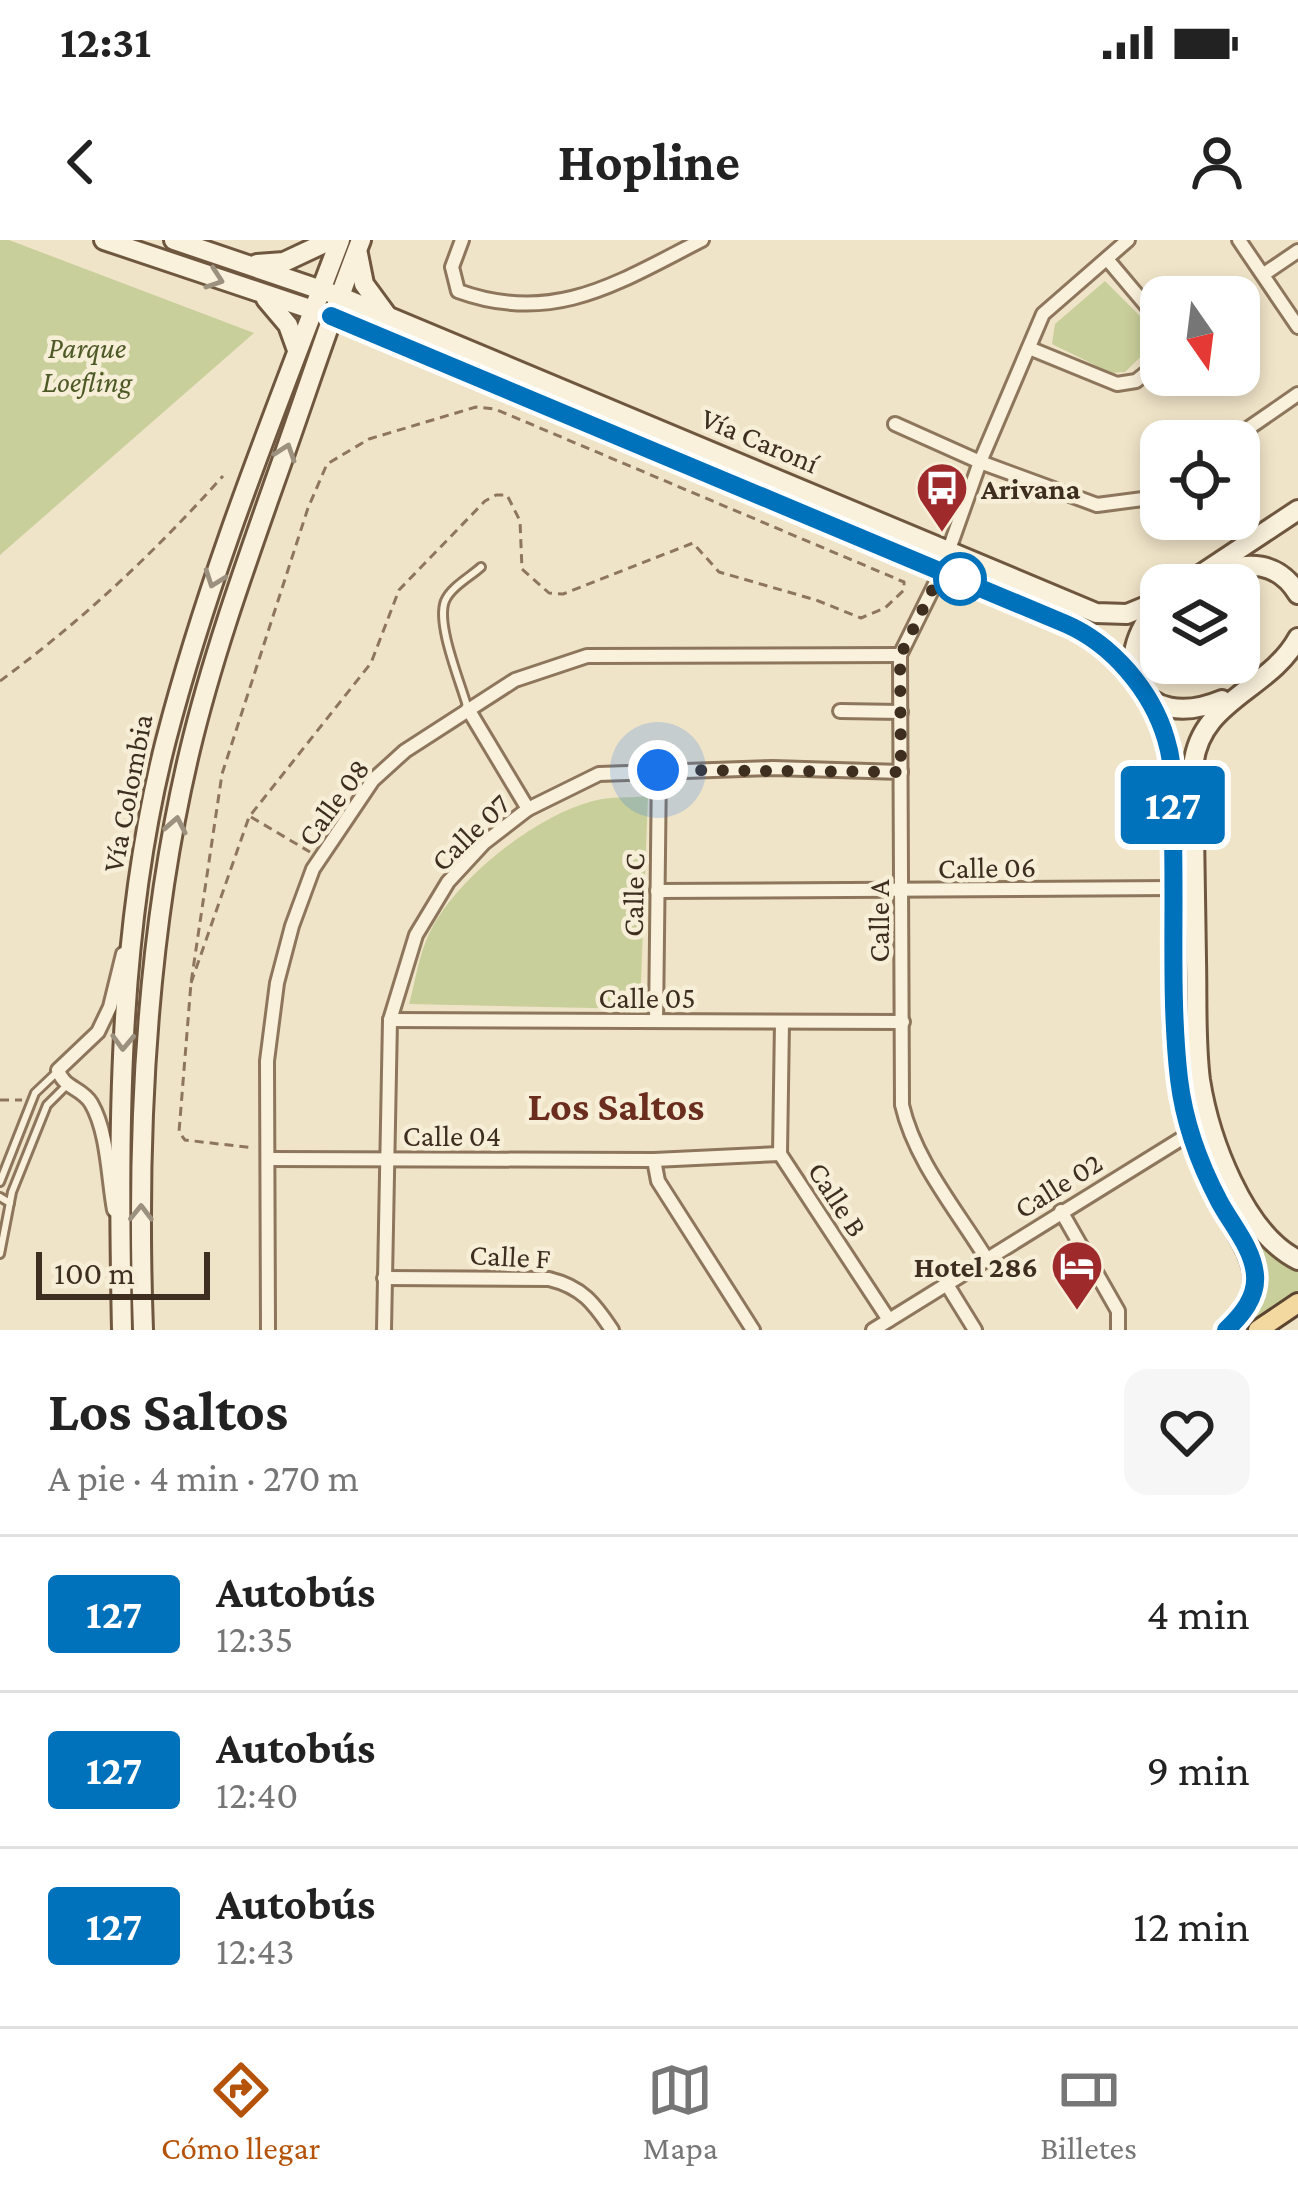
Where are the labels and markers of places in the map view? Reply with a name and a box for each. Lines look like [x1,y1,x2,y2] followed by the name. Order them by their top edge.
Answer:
[914,460,970,534] bus stop icon: Arivana
[980,472,1081,505] place label: Arivana
[935,554,985,604] unlabelled marker
[1049,1238,1105,1312] hotel icon: Hotel 286
[914,1250,1038,1283] place label: Hotel 286

